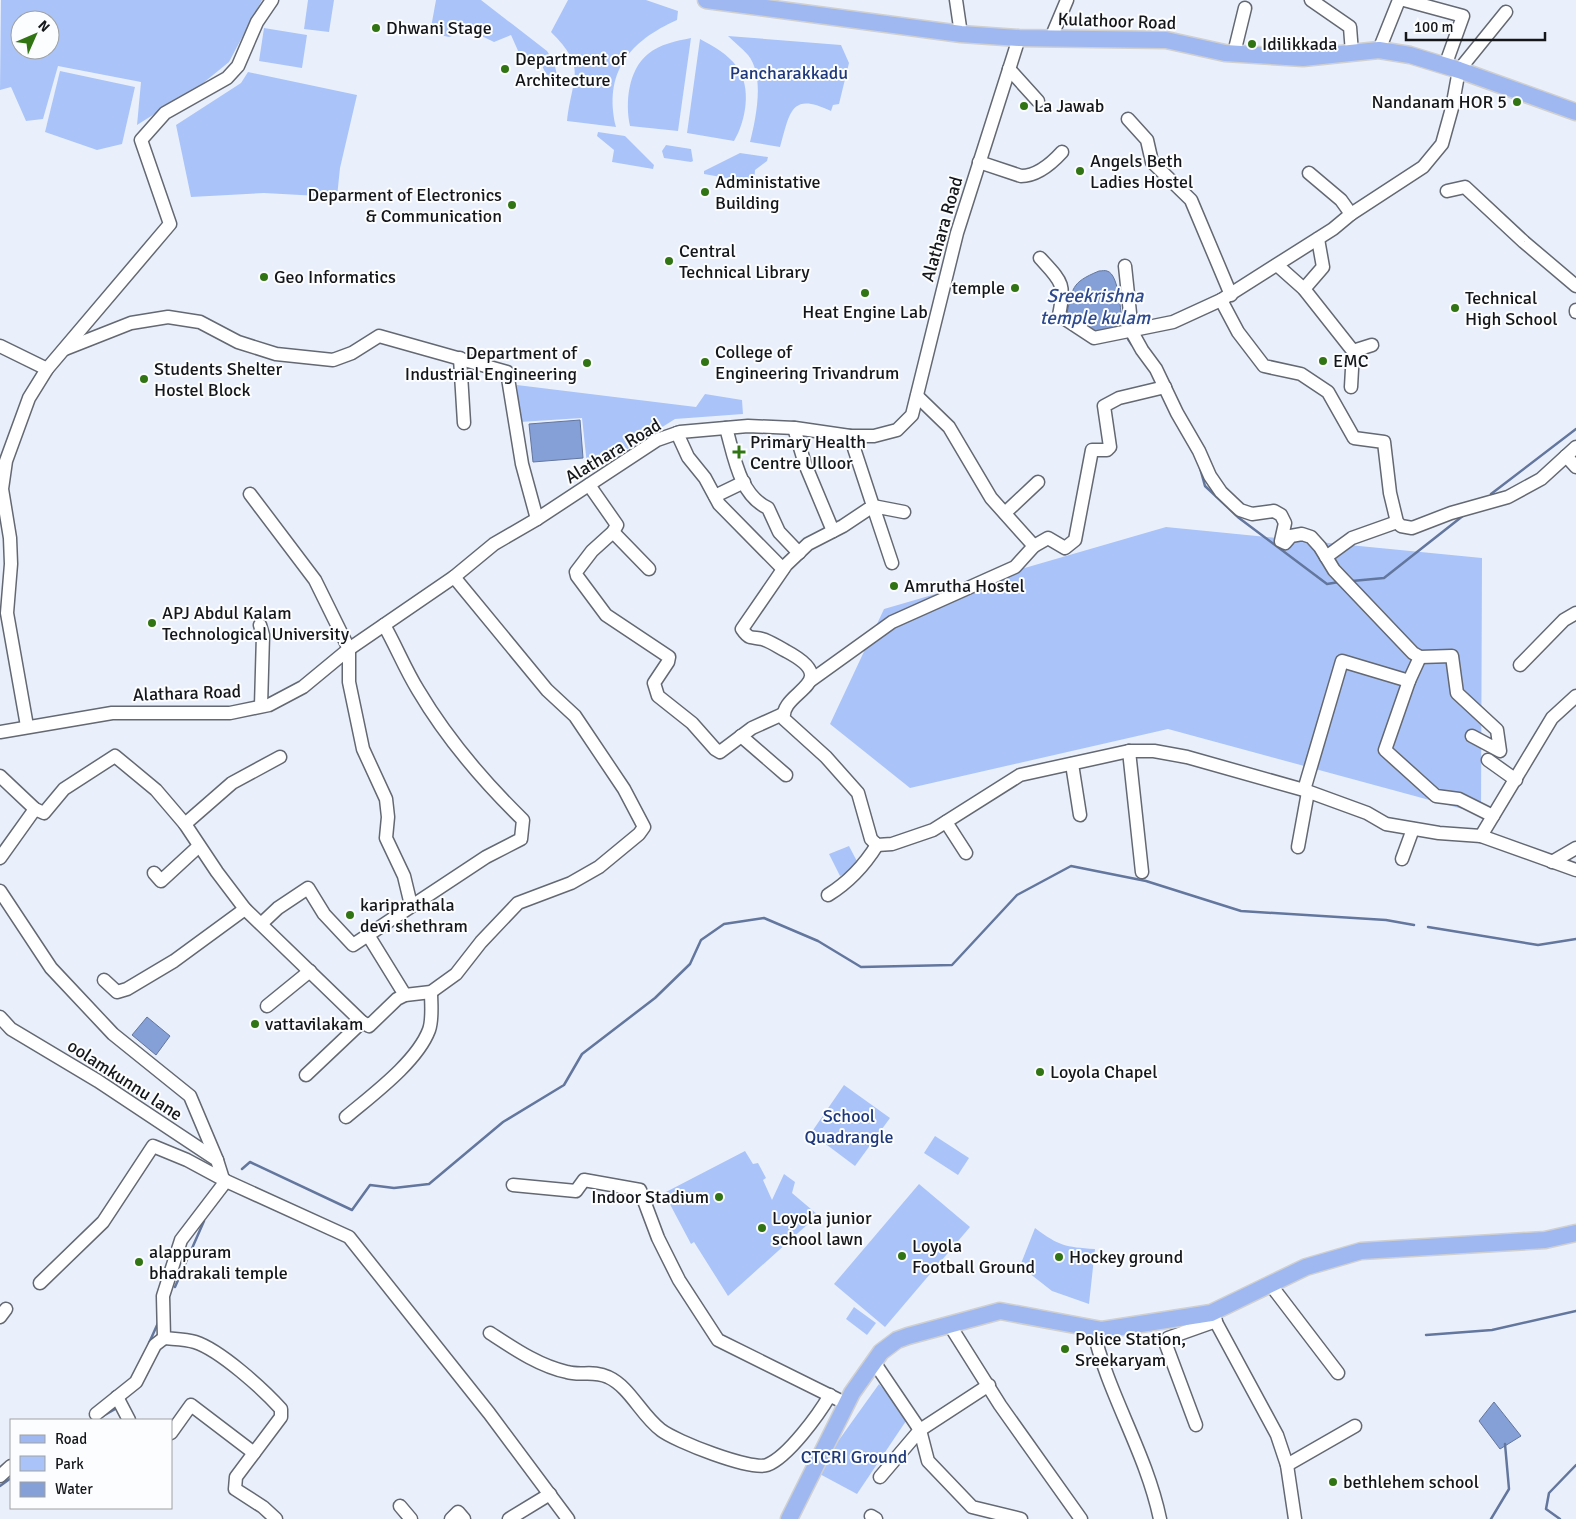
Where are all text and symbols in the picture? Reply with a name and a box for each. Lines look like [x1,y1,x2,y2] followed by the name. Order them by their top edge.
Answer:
[1057,8,1177,34] street label: Kulathoor Road
[10,10,60,60] north arrow
[1406,10,1545,42] scale bar
[34,17,53,36] text: N
[386,17,492,39] place label: Dhwani Stage
[1414,18,1454,36] text: 100 m
[370,22,382,34] marker: Dhwani Stage
[1262,33,1338,55] place label: Idilikkada
[1246,38,1258,50] marker: Idilikkada
[515,48,627,91] place label: Department of Architecture
[730,62,848,84] park label: Pancharakkadu
[499,63,511,75] marker: Department of Architecture
[1371,91,1507,113] place label: Nandanam HOR 5
[1034,95,1104,117] place label: La Jawab
[1511,96,1523,108] marker: Nandanam HOR 5
[1018,100,1030,112] marker: La Jawab
[1090,150,1193,193] place label: Angels Beth Ladies Hostel
[1074,165,1086,177] marker: Angels Beth Ladies Hostel
[715,171,821,214] place label: Administative Building
[916,174,968,284] street label: Alathara Road
[308,184,502,227] place label: Deparment of Electronics & Communication
[699,186,711,198] marker: Administative Building
[506,199,518,211] marker: Deparment of Electronics & Communication
[679,240,810,283] place label: Central Technical Library
[663,255,675,267] marker: Central Technical Library
[274,266,396,288] place label: Geo Informatics
[258,271,270,283] marker: Geo Informatics
[952,277,1005,299] place label: temple
[1009,282,1021,294] marker: temple
[1040,284,1151,330] water label: Sreekrishna temple kulam
[859,287,871,299] marker: Heat Engine Lab
[1465,287,1558,330] place label: Technical High School
[802,301,928,323] place label: Heat Engine Lab
[1449,302,1461,314] marker: Technical High School
[715,341,899,384] place label: College of Engineering Trivandrum
[405,342,578,385] place label: Department of Industrial Engineering
[1333,350,1369,372] place label: EMC
[1317,355,1329,367] marker: EMC
[699,356,711,368] marker: College of Engineering Trivandrum
[581,357,593,369] marker: Department of Industrial Engineering
[154,358,283,401] place label: Students Shelter Hostel Block
[138,373,150,385] marker: Students Shelter Hostel Block
[561,414,665,488] street label: Alathara Road
[750,431,866,474] place label: Primary Health Centre Ulloor
[732,445,746,459] marker: Primary Health Centre Ulloor
[904,575,1025,597] place label: Amrutha Hostel
[888,580,900,592] marker: Amrutha Hostel
[162,602,350,645] place label: APJ Abdul Kalam Technological University
[146,617,158,629] marker: APJ Abdul Kalam Technological University
[132,680,242,706] street label: Alathara Road
[360,894,468,937] place label: kariprathala devi shethram
[344,909,356,921] marker: kariprathala devi shethram
[265,1013,363,1035] place label: vattavilakam
[249,1018,261,1030] marker: vattavilakam
[63,1035,187,1125] street label: oolamkunnu lane
[1050,1061,1158,1083] place label: Loyola Chapel
[1034,1066,1046,1078] marker: Loyola Chapel
[804,1105,894,1148] park label: School Quadrangle
[591,1186,709,1208] place label: Indoor Stadium
[713,1191,725,1203] marker: Indoor Stadium
[772,1207,872,1250] place label: Loyola junior school lawn
[756,1222,768,1234] marker: Loyola junior school lawn
[912,1235,1035,1278] place label: Loyola Football Ground
[149,1241,288,1284] place label: alappuram bhadrakali temple
[1069,1246,1183,1268] place label: Hockey ground
[896,1250,908,1262] marker: Loyola Football Ground
[1053,1251,1065,1263] marker: Hockey ground
[133,1256,145,1268] marker: alappuram bhadrakali temple
[1075,1328,1186,1371] place label: Police Station, Sreekaryam
[1059,1343,1071,1355] marker: Police Station, Sreekaryam
[10,1419,172,1509] legend
[55,1430,87,1448] text: Road
[801,1446,907,1468] park label: CTCRI Ground
[55,1455,84,1473] text: Park
[1343,1471,1479,1493] place label: bethlehem school
[1327,1476,1339,1488] marker: bethlehem school
[55,1480,93,1498] text: Water

